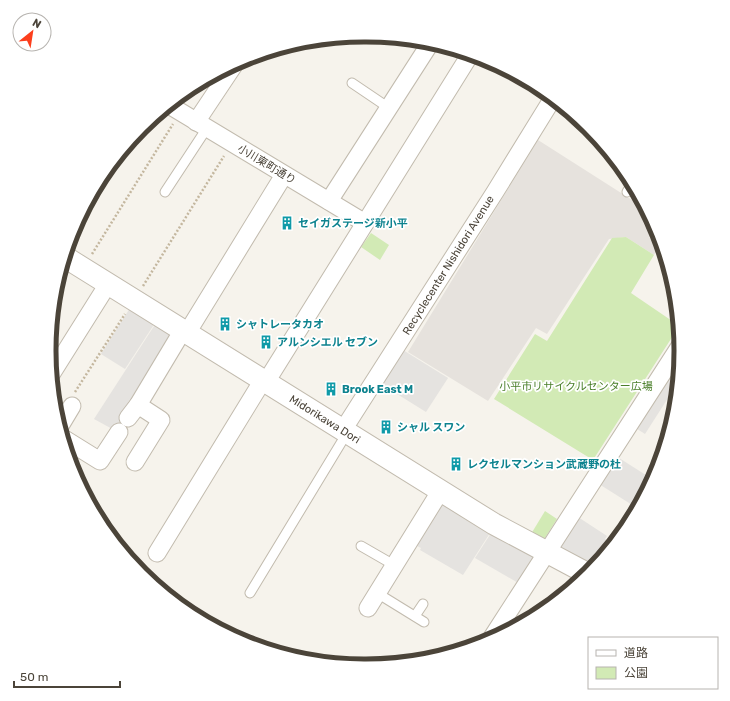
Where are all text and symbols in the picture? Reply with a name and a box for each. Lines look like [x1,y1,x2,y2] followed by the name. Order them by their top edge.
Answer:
[12,12,52,52] north arrow
[30,16,43,31] text: N
[235,142,298,187] street label: 小川東町通り
[400,193,497,337] street label: Recyclecenter Nishidori Avenue
[279,215,295,231] building icon: セイガステージ新小平
[298,217,408,230] place label: セイガステージ新小平
[217,316,233,332] building icon: シャトレータカオ
[236,318,324,331] place label: シャトレータカオ
[258,334,274,350] building icon: アルンシエル セブン
[277,336,378,349] place label: アルンシエル セブン
[499,380,653,393] park label: 小平市リサイクルセンター広場
[323,381,339,397] building icon: Brook East M
[342,383,413,396] place label: Brook East M
[287,392,362,446] street label: Midorikawa Dori
[378,419,394,435] building icon: シャル スワン
[397,421,465,434] place label: シャル スワン
[448,456,464,472] building icon: レクセルマンション武蔵野の杜
[467,458,621,471] place label: レクセルマンション武蔵野の杜
[588,637,718,689] legend
[624,646,648,660] text: 道路
[14,663,120,689] scale bar
[624,666,648,680] text: 公園
[20,670,48,684] text: 50 m

